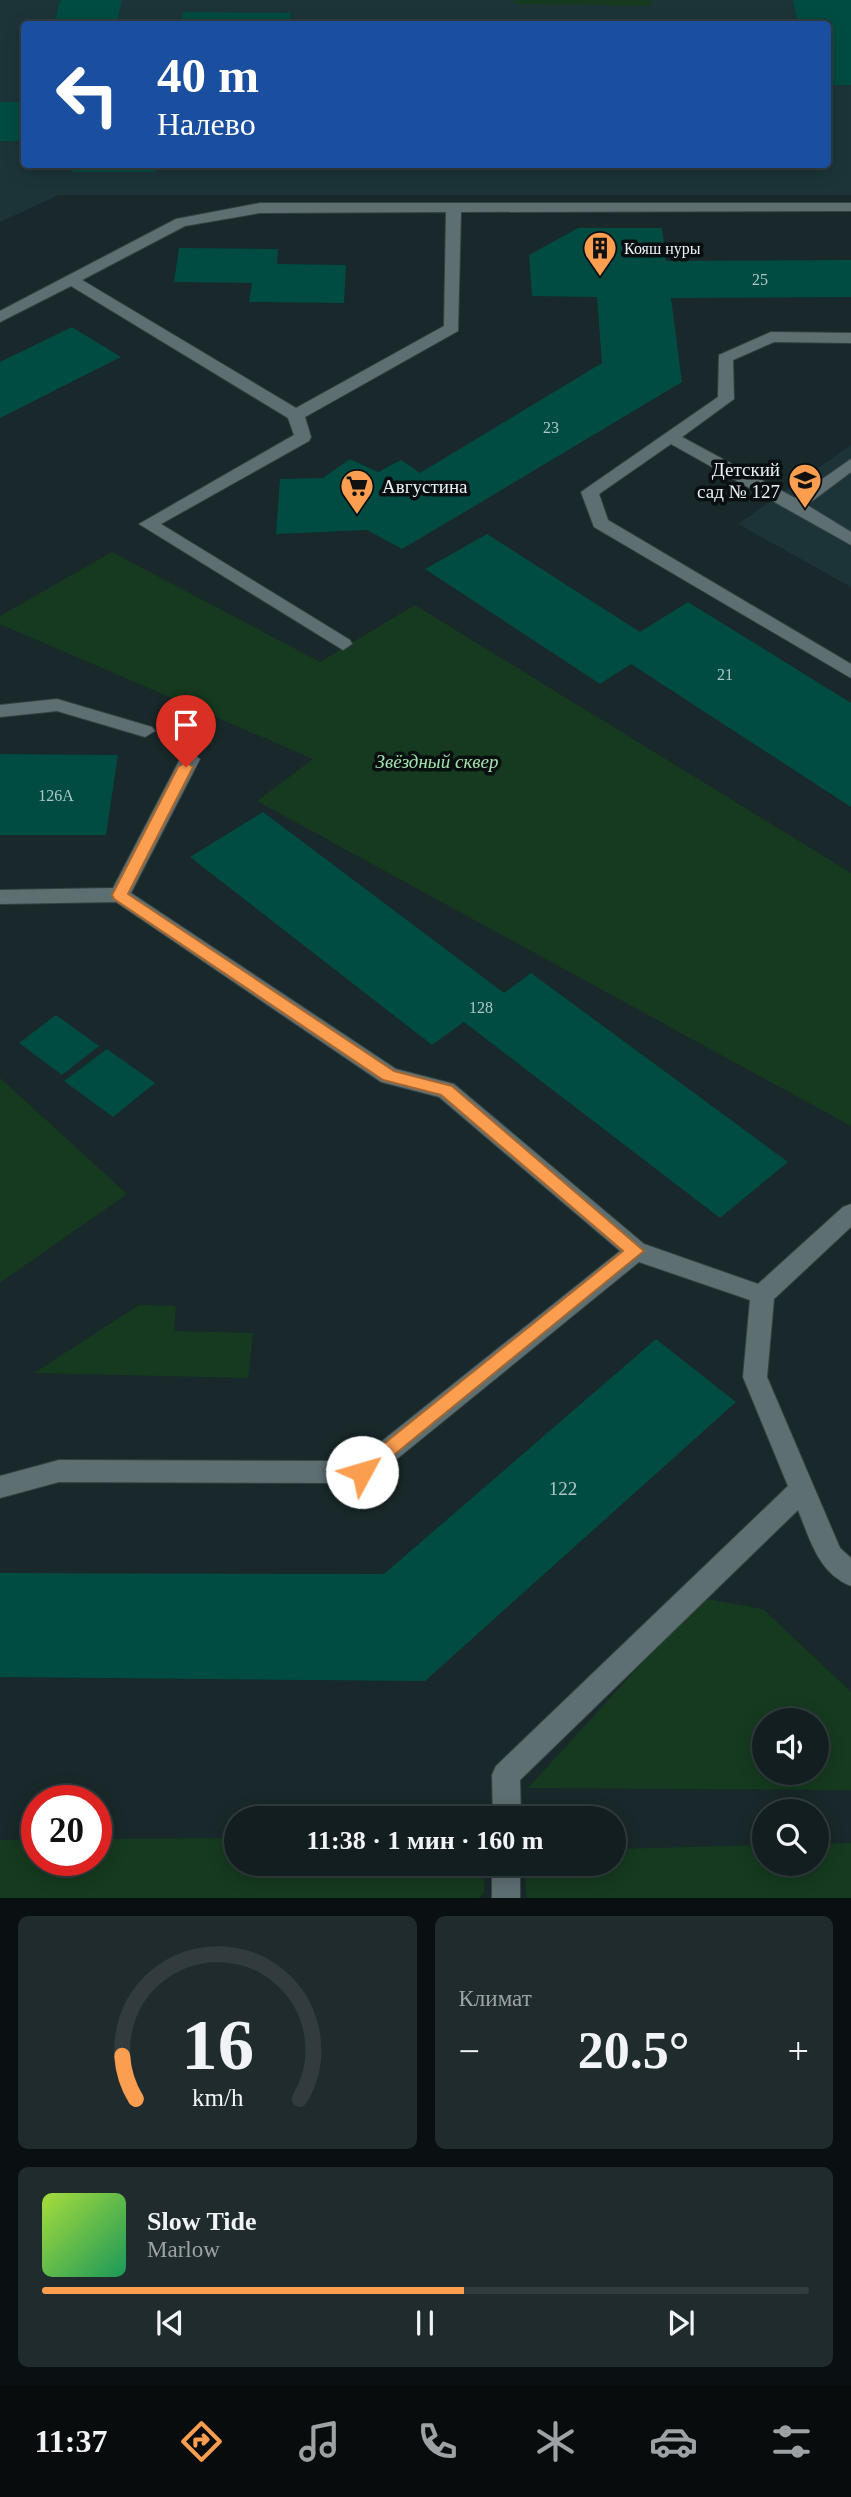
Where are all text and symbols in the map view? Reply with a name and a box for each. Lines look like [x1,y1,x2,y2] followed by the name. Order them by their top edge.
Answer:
[157,48,259,103] text: 40 m
[42,49,133,140] icon: left
[157,106,256,142] text: Налево
[581,229,619,278] building icon: Кояш нуры
[624,240,701,258] place label: Кояш нуры
[752,271,768,288] house number: 25
[543,419,559,436] house number: 23
[697,459,780,502] place label: Детский сад № 127
[786,461,824,510] school or university icon: Детский сад № 127
[338,467,376,516] supermarket icon: Августина
[382,476,468,497] place label: Августина
[717,666,733,683] house number: 21
[156,695,216,767] pin
[167,706,205,744] icon: arrive
[376,751,498,772] park label: Звёздный сквер
[38,787,74,804] house number: 126А
[469,999,493,1016] house number: 128
[325,1435,399,1509] position arrow
[549,1478,577,1499] house number: 122
[752,1708,829,1876] map controls
[752,1708,829,1785] button: sound
[21,1785,112,1876] speed limit sign: 20
[752,1799,829,1876] button: search
[307,1826,543,1855] text: 11:38 · 1 мин · 160 m
[459,1986,532,2011] text: Климат
[181,2004,254,2085] text: 16
[578,2022,690,2079] text: 20.5°
[459,2030,480,2072] text: −
[788,2030,809,2072] text: +
[192,2083,243,2110] text: km/h
[147,2207,257,2236] text: Slow Tide
[147,2237,220,2262] text: Marlow
[151,2304,189,2342] icon: previous
[406,2304,444,2342] icon: pause
[662,2304,700,2342] icon: next
[177,2417,226,2466] icon: directions
[295,2417,344,2466] icon: music
[413,2417,462,2466] icon: phone
[531,2417,580,2466] icon: climate
[649,2417,698,2466] icon: car
[767,2417,816,2466] icon: filters
[35,2423,107,2459] text: 11:37

